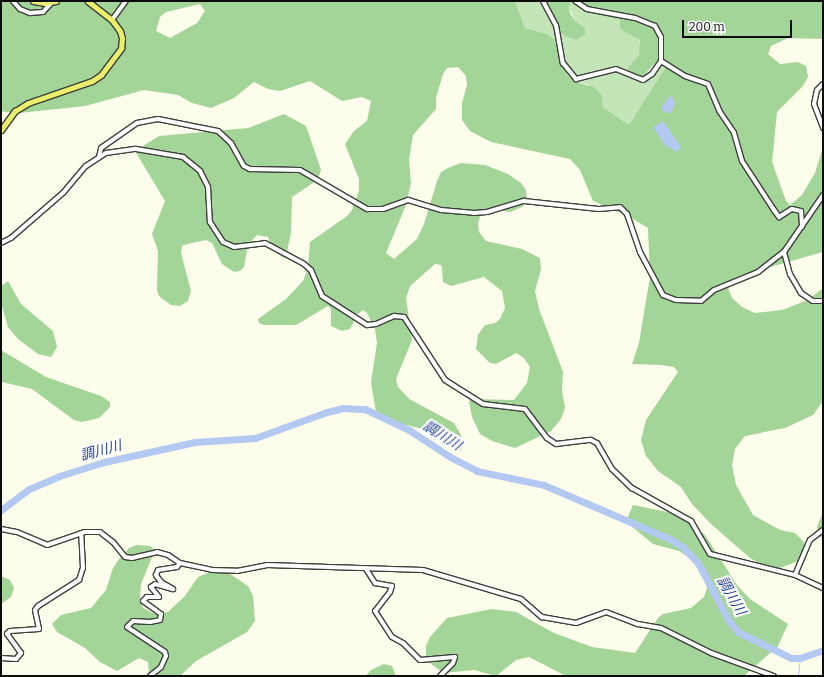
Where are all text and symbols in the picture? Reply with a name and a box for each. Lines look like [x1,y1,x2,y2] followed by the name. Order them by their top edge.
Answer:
[684,12,794,38] scale bar
[689,20,725,34] text: 200 m
[420,418,464,454] water label: 調川川
[79,437,123,465] water label: 調川川
[713,574,749,618] water label: 調川川

